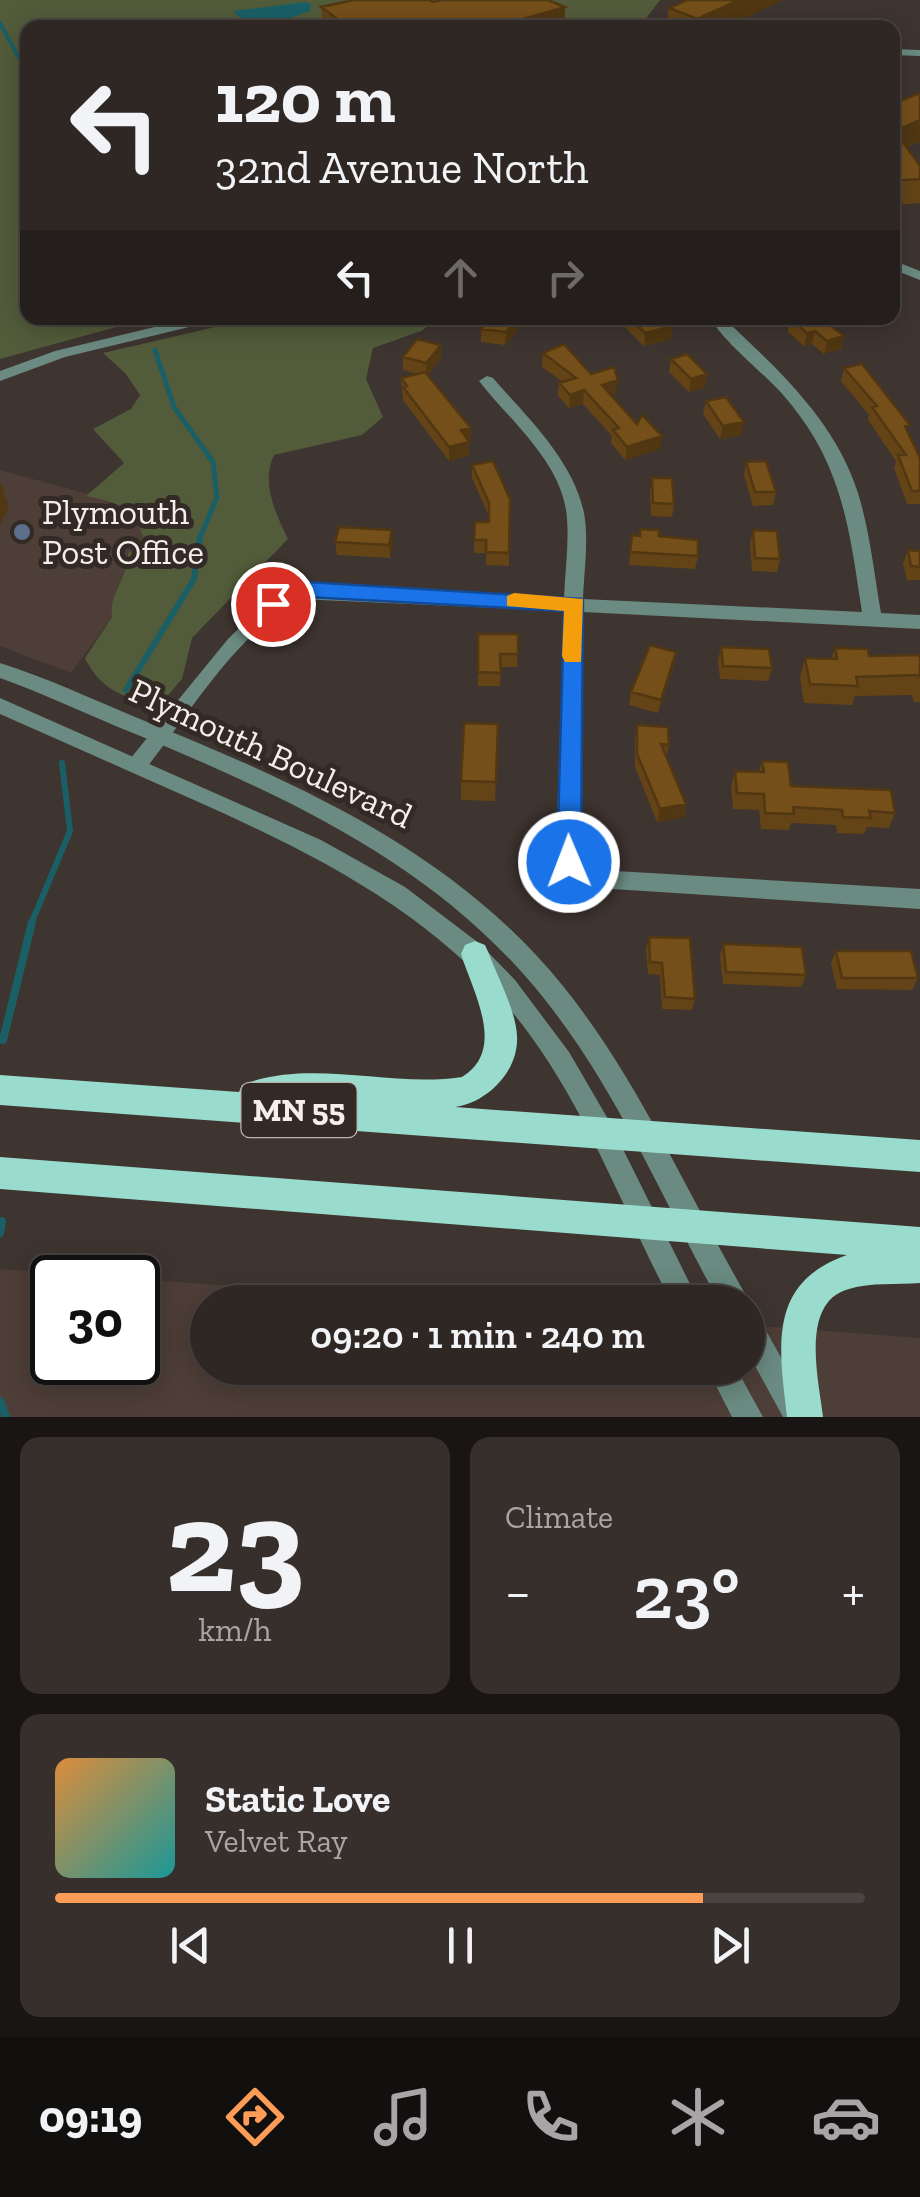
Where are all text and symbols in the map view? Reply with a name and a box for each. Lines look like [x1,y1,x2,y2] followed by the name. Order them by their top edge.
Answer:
[215,56,396,140] text: 120 m
[50,60,180,190] icon: left
[215,141,588,195] text: 32nd Avenue North
[328,250,383,305] icon: left
[433,250,488,305] icon: ahead
[538,250,593,305] icon: right
[42,491,204,573] place label: Plymouth Post Office
[11,521,33,543] marker: Plymouth Post Office
[231,562,316,647] pin
[246,577,301,632] icon: arrive
[123,669,419,837] street label: Plymouth Boulevard
[517,810,621,914] position arrow
[242,1083,356,1137] road number: MN 55
[30,1255,160,1385] speed limit sign: 30
[310,1312,645,1358] text: 09:20 · 1 min · 240 m
[165,1468,305,1624] text: 23
[505,1498,613,1536] text: Climate
[633,1547,740,1637] text: 23°
[505,1559,531,1625] text: −
[842,1559,865,1625] text: +
[198,1611,272,1649] text: km/h
[205,1776,390,1822] text: Static Love
[205,1822,348,1860] text: Velvet Ray
[163,1918,218,1973] icon: previous
[433,1918,488,1973] icon: pause
[703,1918,758,1973] icon: next
[220,2082,290,2152] icon: directions
[368,2082,438,2152] icon: music
[516,2082,586,2152] icon: phone
[663,2082,733,2152] icon: climate
[811,2082,881,2152] icon: car
[39,2090,142,2144] text: 09:19

